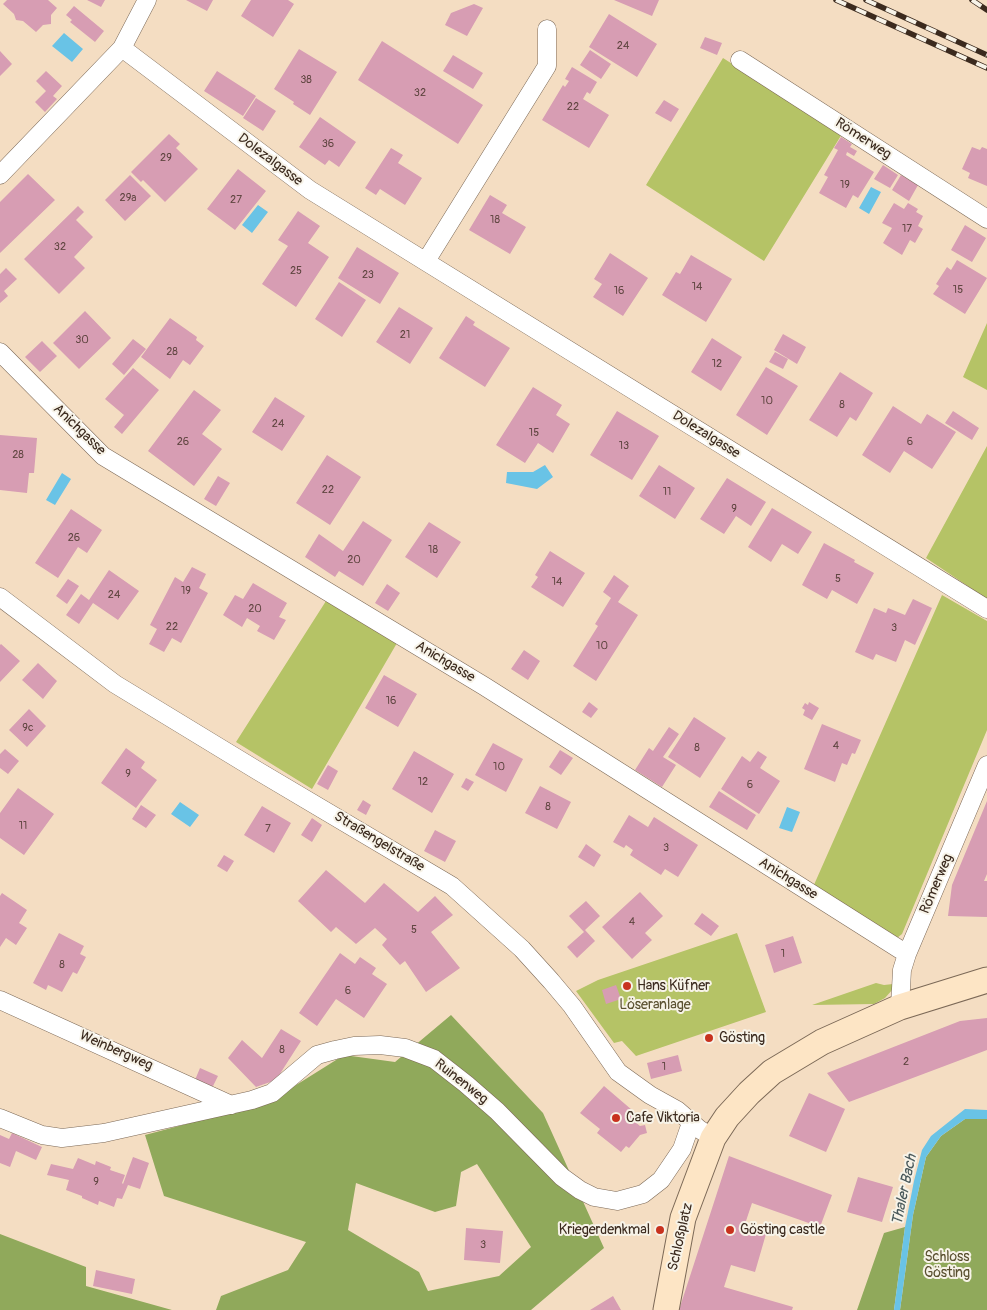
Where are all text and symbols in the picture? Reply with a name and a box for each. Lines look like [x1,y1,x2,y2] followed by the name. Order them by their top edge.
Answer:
[617,39,629,53] house number: 24
[300,73,312,87] house number: 38
[414,86,426,100] house number: 32
[567,100,579,114] house number: 22
[832,115,894,163] street label: Römerweg
[234,130,306,190] street label: Dolezalgasse
[322,137,334,151] house number: 36
[160,151,172,165] house number: 29
[840,178,850,192] house number: 19
[120,191,136,205] house number: 29a
[230,193,242,207] house number: 27
[490,213,500,227] house number: 18
[902,222,912,236] house number: 17
[54,240,66,254] house number: 32
[290,264,302,278] house number: 25
[362,268,374,282] house number: 23
[692,280,702,294] house number: 14
[953,283,963,297] house number: 15
[614,284,624,298] house number: 16
[400,328,410,342] house number: 21
[75,333,89,347] house number: 30
[166,345,178,359] house number: 28
[712,357,722,371] house number: 12
[761,394,773,408] house number: 10
[839,398,845,412] house number: 8
[49,401,109,459] street label: Anichgasse
[669,408,743,462] street label: Dolezalgasse
[272,417,284,431] house number: 24
[529,426,539,440] house number: 15
[177,435,189,449] house number: 26
[907,435,913,449] house number: 6
[619,439,629,453] house number: 13
[12,448,24,462] house number: 28
[322,483,334,497] house number: 22
[663,485,671,499] house number: 11
[731,502,737,516] house number: 9
[68,531,80,545] house number: 26
[428,543,438,557] house number: 18
[347,553,361,567] house number: 20
[835,572,841,586] house number: 5
[552,575,562,589] house number: 14
[181,584,191,598] house number: 19
[108,588,120,602] house number: 24
[248,602,262,616] house number: 20
[166,620,178,634] house number: 22
[891,621,897,635] house number: 3
[412,638,478,686] street label: Anichgasse
[596,639,608,653] house number: 10
[386,694,396,708] house number: 16
[22,721,34,735] house number: 9c
[833,739,839,753] house number: 4
[694,741,700,755] house number: 8
[493,760,505,774] house number: 10
[125,767,131,781] house number: 9
[418,775,428,789] house number: 12
[747,778,753,792] house number: 6
[545,800,551,814] house number: 8
[331,808,427,876] street label: Straßengelstraße
[19,819,27,833] house number: 11
[265,822,271,836] house number: 7
[663,841,669,855] house number: 3
[917,851,957,917] street label: Römerweg
[755,854,821,904] street label: Anichgasse
[629,915,635,929] house number: 4
[411,923,417,937] house number: 5
[781,947,785,961] house number: 1
[59,958,65,972] house number: 8
[637,978,710,994] place label: Hans Küfner
[621,980,633,992] marker: Hans Küfner
[345,984,351,998] house number: 6
[619,997,691,1013] park label: Löseranlage
[77,1027,155,1075] street label: Weinbergweg
[719,1030,765,1046] place label: Gösting
[703,1032,715,1044] marker: Gösting
[279,1043,285,1057] house number: 8
[903,1055,909,1069] house number: 2
[431,1056,491,1108] street label: Ruinenweg
[662,1060,666,1074] house number: 1
[626,1110,700,1126] place label: Cafe Viktoria
[610,1112,622,1124] marker: Cafe Viktoria
[889,1153,921,1227] water label: Thaler Bach
[93,1175,99,1189] house number: 9
[665,1201,697,1273] street label: Schloßplatz
[559,1222,650,1238] place label: Kriegerdenkmal
[740,1222,825,1238] place label: Gösting castle
[654,1224,666,1236] marker: Kriegerdenkmal
[724,1224,736,1236] marker: Gösting castle
[480,1238,486,1252] house number: 3
[924,1249,970,1282] park label: Schloss Gösting

